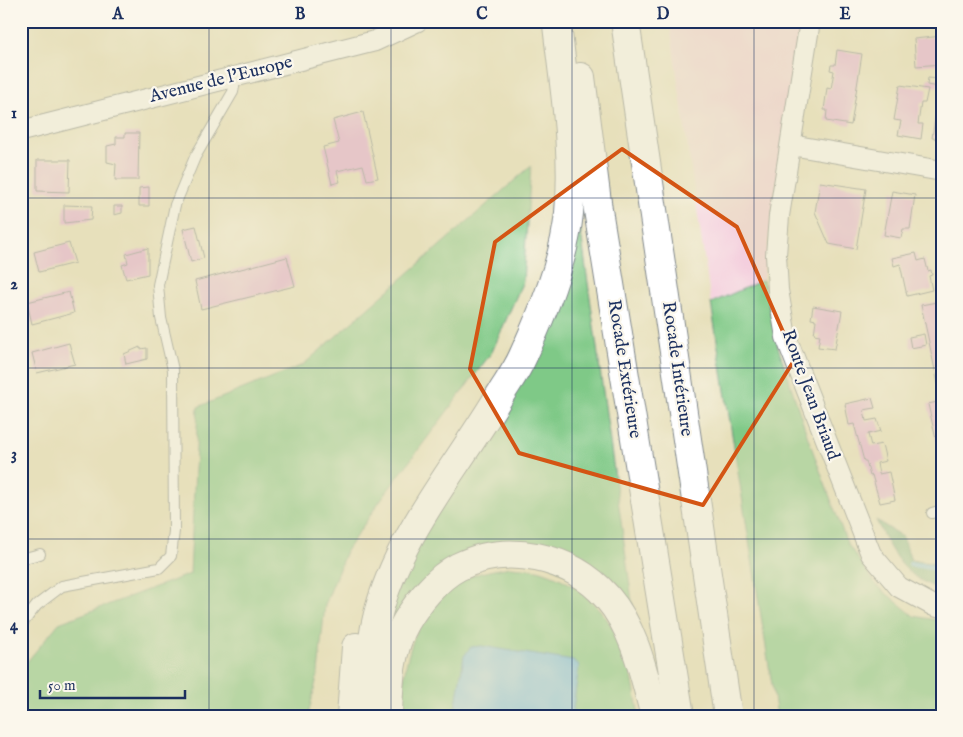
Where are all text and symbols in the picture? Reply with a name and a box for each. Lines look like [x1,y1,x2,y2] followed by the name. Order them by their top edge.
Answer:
[112,5,125,25] text: A
[295,5,306,25] text: B
[476,5,488,25] text: C
[657,5,670,25] text: D
[839,5,851,25] text: E
[146,51,295,109] street label: Avenue de l'Europe
[11,104,17,124] text: 1
[10,275,18,295] text: 2
[602,298,646,440] street label: Rocade Extérieure
[656,300,698,438] street label: Rocade Intérieure
[776,326,844,464] street label: Route Jean Briaud
[11,445,17,465] text: 3
[10,616,19,636] text: 4
[40,667,185,699] scale bar
[48,676,76,695] text: 50 m

